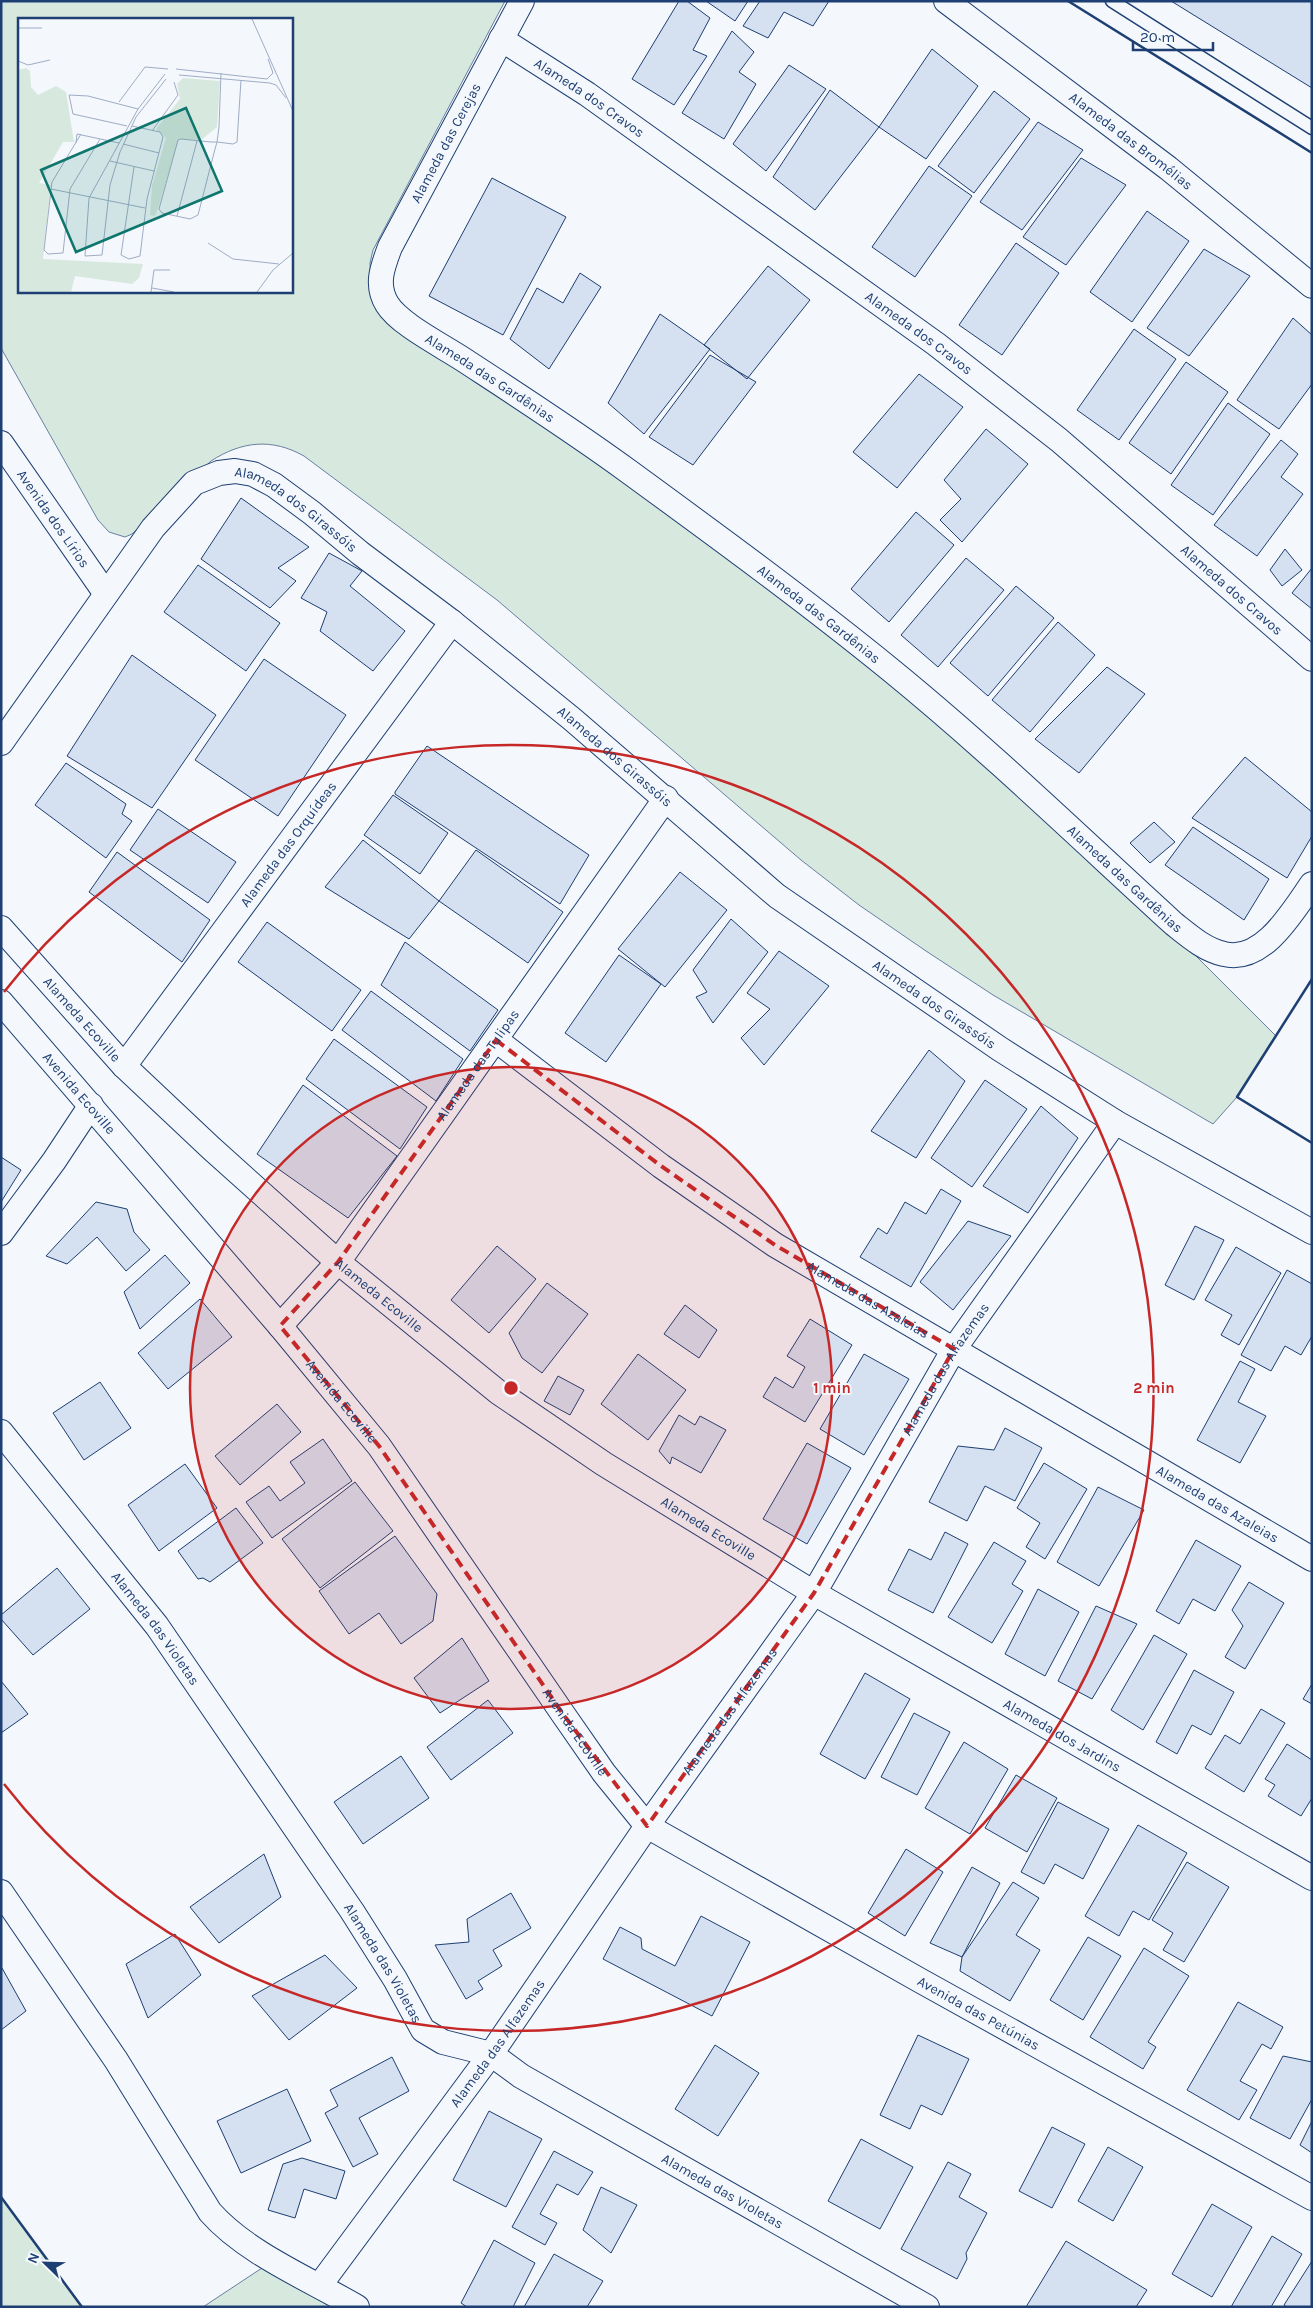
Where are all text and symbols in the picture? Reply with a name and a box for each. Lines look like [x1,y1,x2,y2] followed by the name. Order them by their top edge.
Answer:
[18,18,292,292] inset map
[1133,20,1213,52] scale bar
[1140,28,1175,46] text: 20 m
[531,54,648,141] street label: Alameda dos Cravos
[407,80,485,206] street label: Alameda das Cerejas
[1066,88,1196,193] street label: Alameda das Bromélias
[862,288,976,378] street label: Alameda dos Cravos
[422,330,558,426] street label: Alameda das Gardênias
[233,463,361,556] street label: Alameda dos Girassóis
[14,466,94,571] street label: Avenida dos Lírios
[1177,541,1286,638] street label: Alameda dos Cravos
[754,561,884,667] street label: Alameda das Gardênias
[554,702,676,810] street label: Alameda dos Girassóis
[236,778,340,910] street label: Alameda das Orquídeas
[1064,821,1186,936] street label: Alameda das Gardênias
[870,956,999,1052] street label: Alameda dos Girassóis
[40,973,125,1065] street label: Alameda Ecoville
[432,1006,523,1123] street label: Alameda das Tulipas
[39,1048,119,1138] street label: Avenida Ecoville
[332,1255,426,1336] street label: Alameda Ecoville
[804,1257,932,1342] street label: Alameda das Azaleias
[898,1300,993,1438] street label: Alameda das Alfazemas
[303,1356,381,1446] street label: Avenida Ecoville
[502,1379,520,1397] centre of rings
[813,1379,851,1397] text: 1 min
[1133,1379,1175,1397] text: 2 min
[1153,1461,1282,1546] street label: Alameda das Azaleias
[658,1493,759,1564] street label: Alameda Ecoville
[108,1568,203,1688] street label: Alameda das Violetas
[678,1644,781,1778] street label: Alameda das Alfazemas
[539,1685,612,1779] street label: Avenida Ecoville
[1001,1695,1124,1775] street label: Alameda dos Jardins
[341,1900,426,2026] street label: Alameda das Violetas
[915,1972,1043,2054] street label: Avenida das Petúnias
[446,1976,548,2110] street label: Alameda das Alfazemas
[659,2149,787,2232] street label: Alameda das Violetas
[20,2238,70,2288] north arrow
[24,2250,43,2266] text: N

